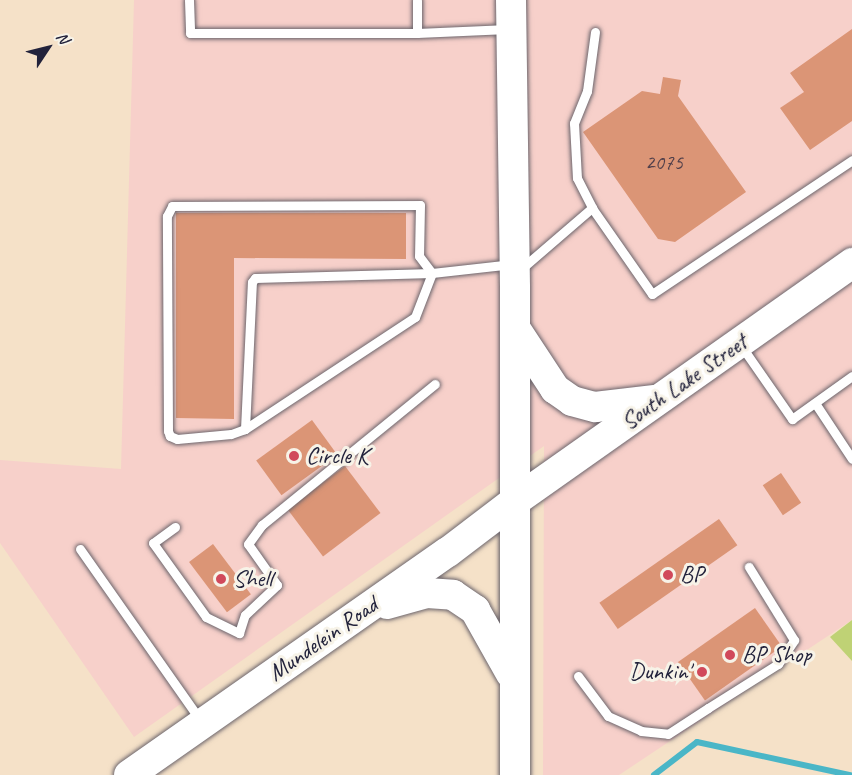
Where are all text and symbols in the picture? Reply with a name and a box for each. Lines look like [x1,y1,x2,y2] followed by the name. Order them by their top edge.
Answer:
[18,18,78,78] north arrow
[52,28,74,47] text: N
[645,149,683,175] house number: 2075
[615,328,753,436] street label: South Lake Street
[306,442,368,470] place label: Circle K
[287,449,301,463] marker: Circle K
[680,561,704,589] place label: BP
[233,565,272,593] place label: Shell
[661,568,675,582] marker: BP
[214,572,228,586] marker: Shell
[263,591,383,687] street label: Mundelein Road
[742,641,812,669] place label: BP Shop
[723,648,737,662] marker: BP Shop
[630,658,690,686] place label: Dunkin'
[695,665,709,679] marker: Dunkin'

